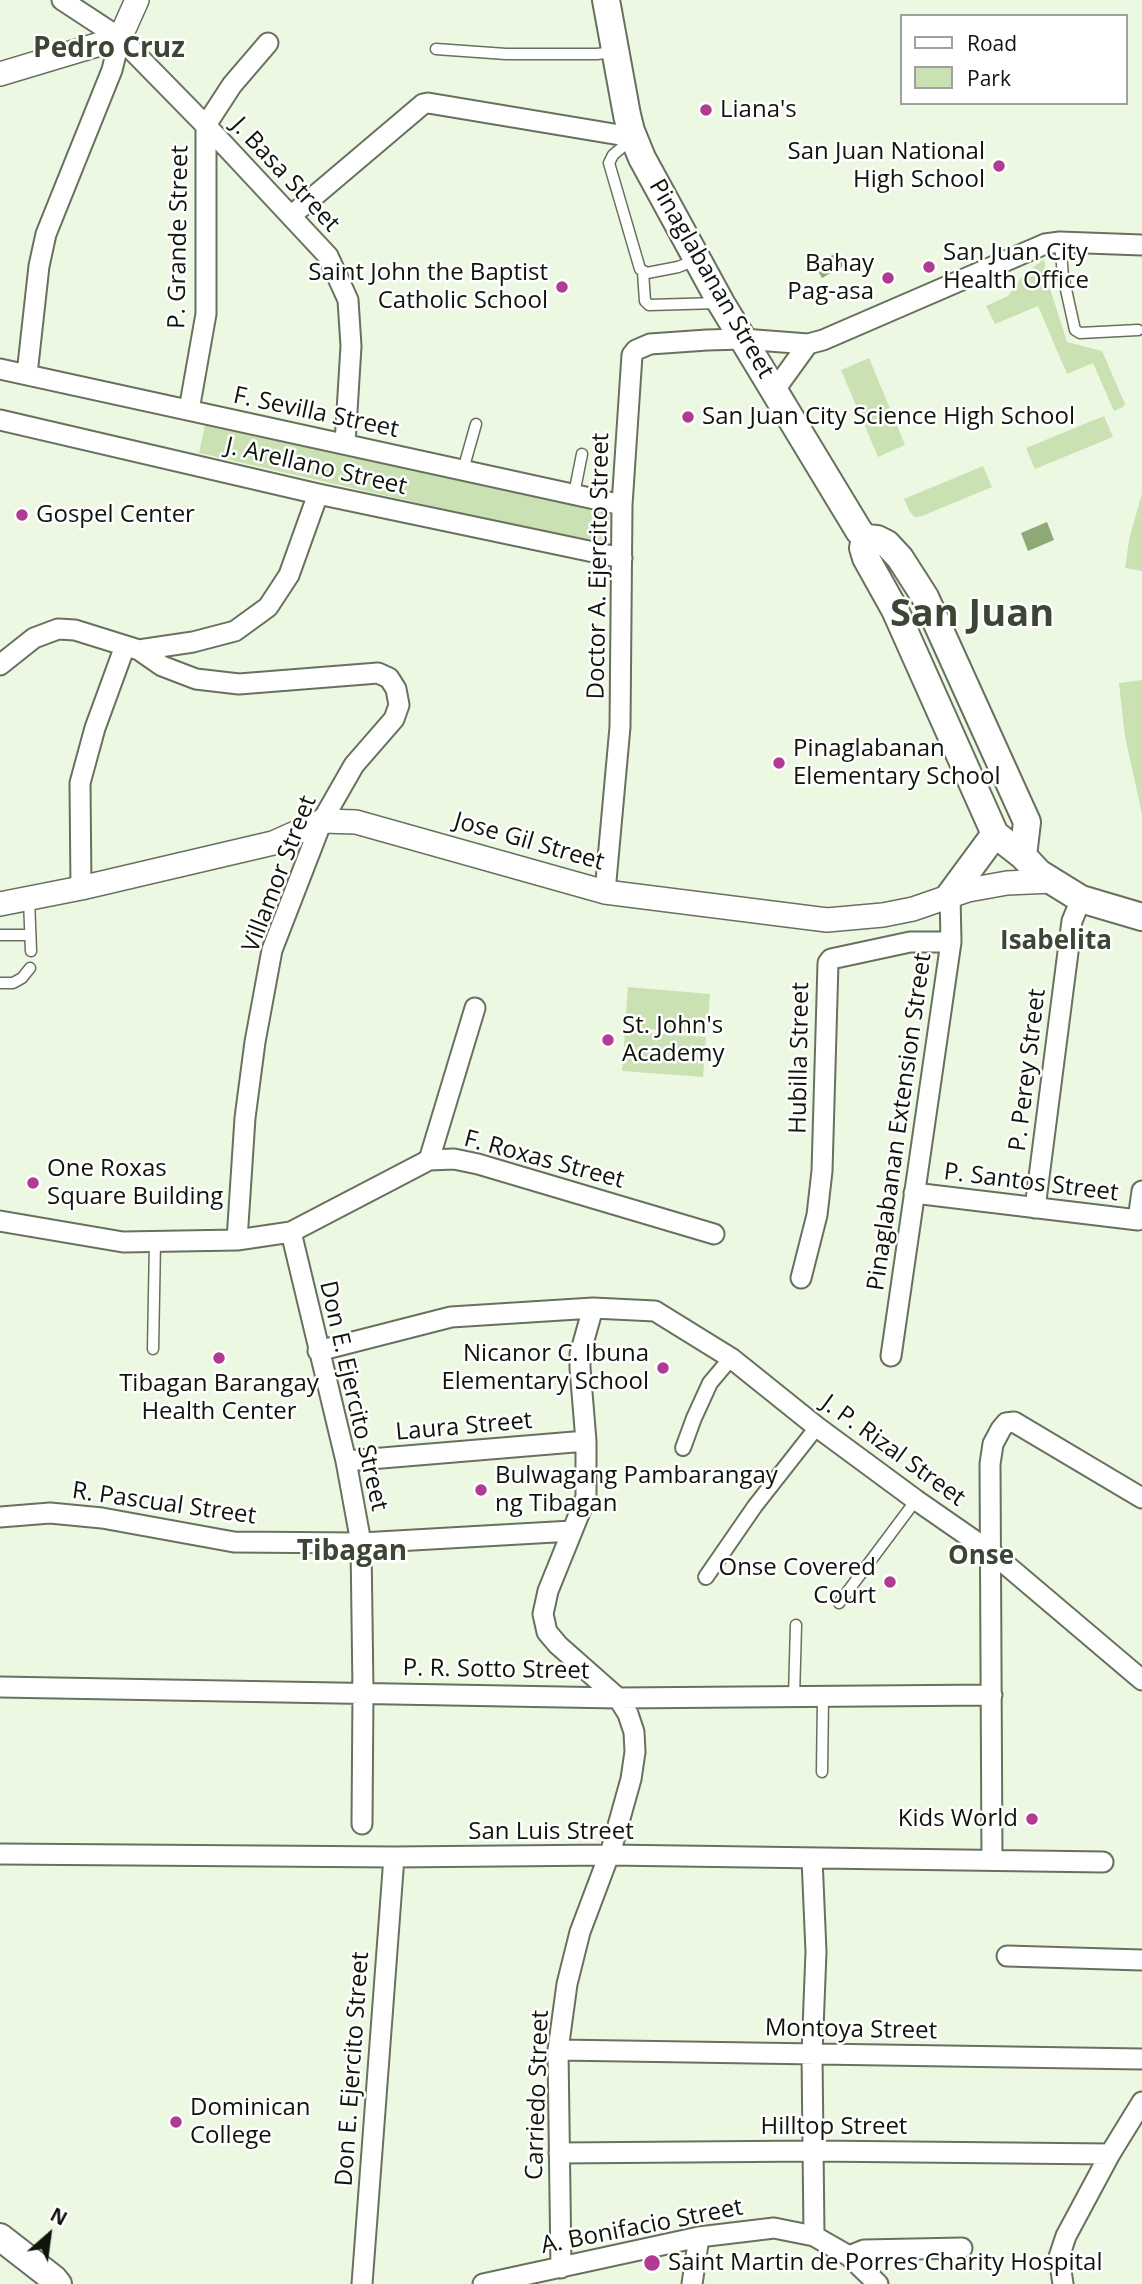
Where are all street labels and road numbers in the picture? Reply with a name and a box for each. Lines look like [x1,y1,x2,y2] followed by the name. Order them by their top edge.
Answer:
[225,112,345,238] street label: J. Basa Street
[163,145,195,329] street label: P. Grande Street
[642,174,780,384] street label: Pinaglabanan Street
[231,381,401,445] street label: F. Sevilla Street
[222,432,410,502] street label: J. Arellano Street
[582,432,616,700] street label: Doctor A. Ejercito Street
[237,792,323,956] street label: Villamor Street
[451,807,607,877] street label: Jose Gil Street
[862,951,938,1293] street label: Pinaglabanan Extension Street
[784,982,816,1134] street label: Hubilla Street
[1004,987,1052,1153] street label: P. Perey Street
[461,1125,627,1195] street label: F. Roxas Street
[942,1158,1120,1208] street label: P. Santos Street
[313,1278,393,1514] street label: Don E. Ejercito Street
[815,1389,971,1513] street label: J. P. Rizal Street
[395,1407,533,1447] street label: Laura Street
[70,1477,258,1531] street label: R. Pascual Street
[402,1654,590,1686] street label: P. R. Sotto Street
[468,1818,634,1846] street label: San Luis Street
[330,1951,376,2187] street label: Don E. Ejercito Street
[521,2010,555,2180] street label: Carriedo Street
[765,2014,937,2046] street label: Montoya Street
[761,2113,907,2141] street label: Hilltop Street
[539,2193,745,2261] street label: A. Bonifacio Street

